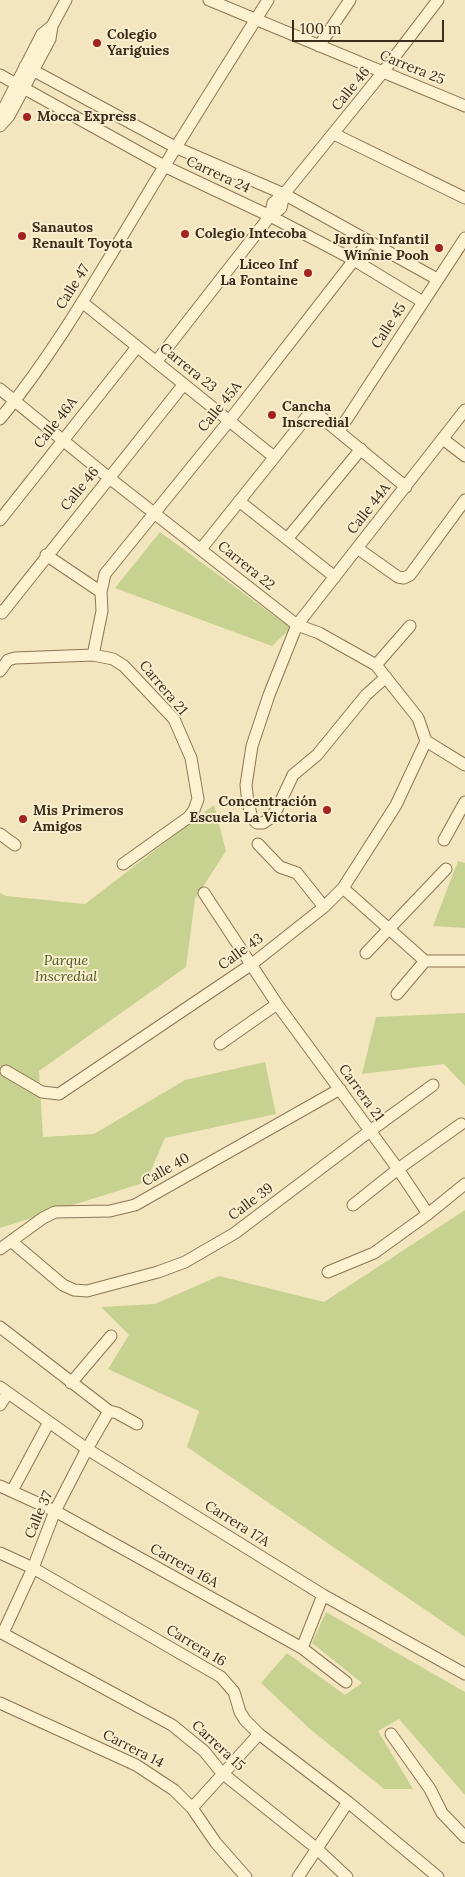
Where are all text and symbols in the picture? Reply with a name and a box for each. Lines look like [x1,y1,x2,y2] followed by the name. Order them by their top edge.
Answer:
[295,10,448,42] scale bar
[300,19,341,38] text: 100 m
[107,27,169,59] place label: Colegio Yariguies
[91,37,103,49] marker: Colegio Yariguies
[377,47,447,89] street label: Carrera 25
[328,64,374,114] street label: Calle 46
[37,109,136,125] place label: Mocca Express
[21,111,33,123] marker: Mocca Express
[184,153,252,197] street label: Carrera 24
[32,220,132,252] place label: Sanautos Renault Toyota
[195,226,307,242] place label: Colegio Intecoba
[179,228,191,240] marker: Colegio Intecoba
[16,230,28,242] marker: Sanautos Renault Toyota
[333,232,429,264] place label: Jardín Infantil Winnie Pooh
[433,242,445,254] marker: Jardín Infantil Winnie Pooh
[220,257,298,290] place label: Liceo Inf La Fontaine
[53,261,93,313] street label: Calle 47
[302,267,314,279] marker: Liceo Inf La Fontaine
[368,300,410,352] street label: Calle 45
[156,340,220,396] street label: Carrera 23
[195,378,245,436] street label: Calle 45A
[31,394,81,452] street label: Calle 46A
[282,399,349,432] place label: Cancha Inscredial
[266,409,278,421] marker: Cancha Inscredial
[57,464,103,514] street label: Calle 46
[344,480,394,538] street label: Calle 44A
[214,538,278,594] street label: Carrera 22
[135,657,191,719] street label: Carrera 21
[190,794,317,826] place label: Concentración Escuela La Victoria
[33,803,124,836] place label: Mis Primeros Amigos
[321,804,333,816] marker: Concentración Escuela La Victoria
[17,813,29,825] marker: Mis Primeros Amigos
[215,930,267,974] street label: Calle 43
[35,953,97,986] park label: Parque Inscredial
[335,1061,387,1125] street label: Carrera 21
[139,1150,193,1190] street label: Calle 40
[225,1180,277,1224] street label: Calle 39
[22,1489,56,1541] street label: Calle 37
[201,1497,273,1551] street label: Carrera 17A
[147,1540,221,1592] street label: Carrera 16A
[163,1622,229,1670] street label: Carrera 16
[188,1717,248,1775] street label: Carrera 15
[100,1726,166,1772] street label: Carrera 14

